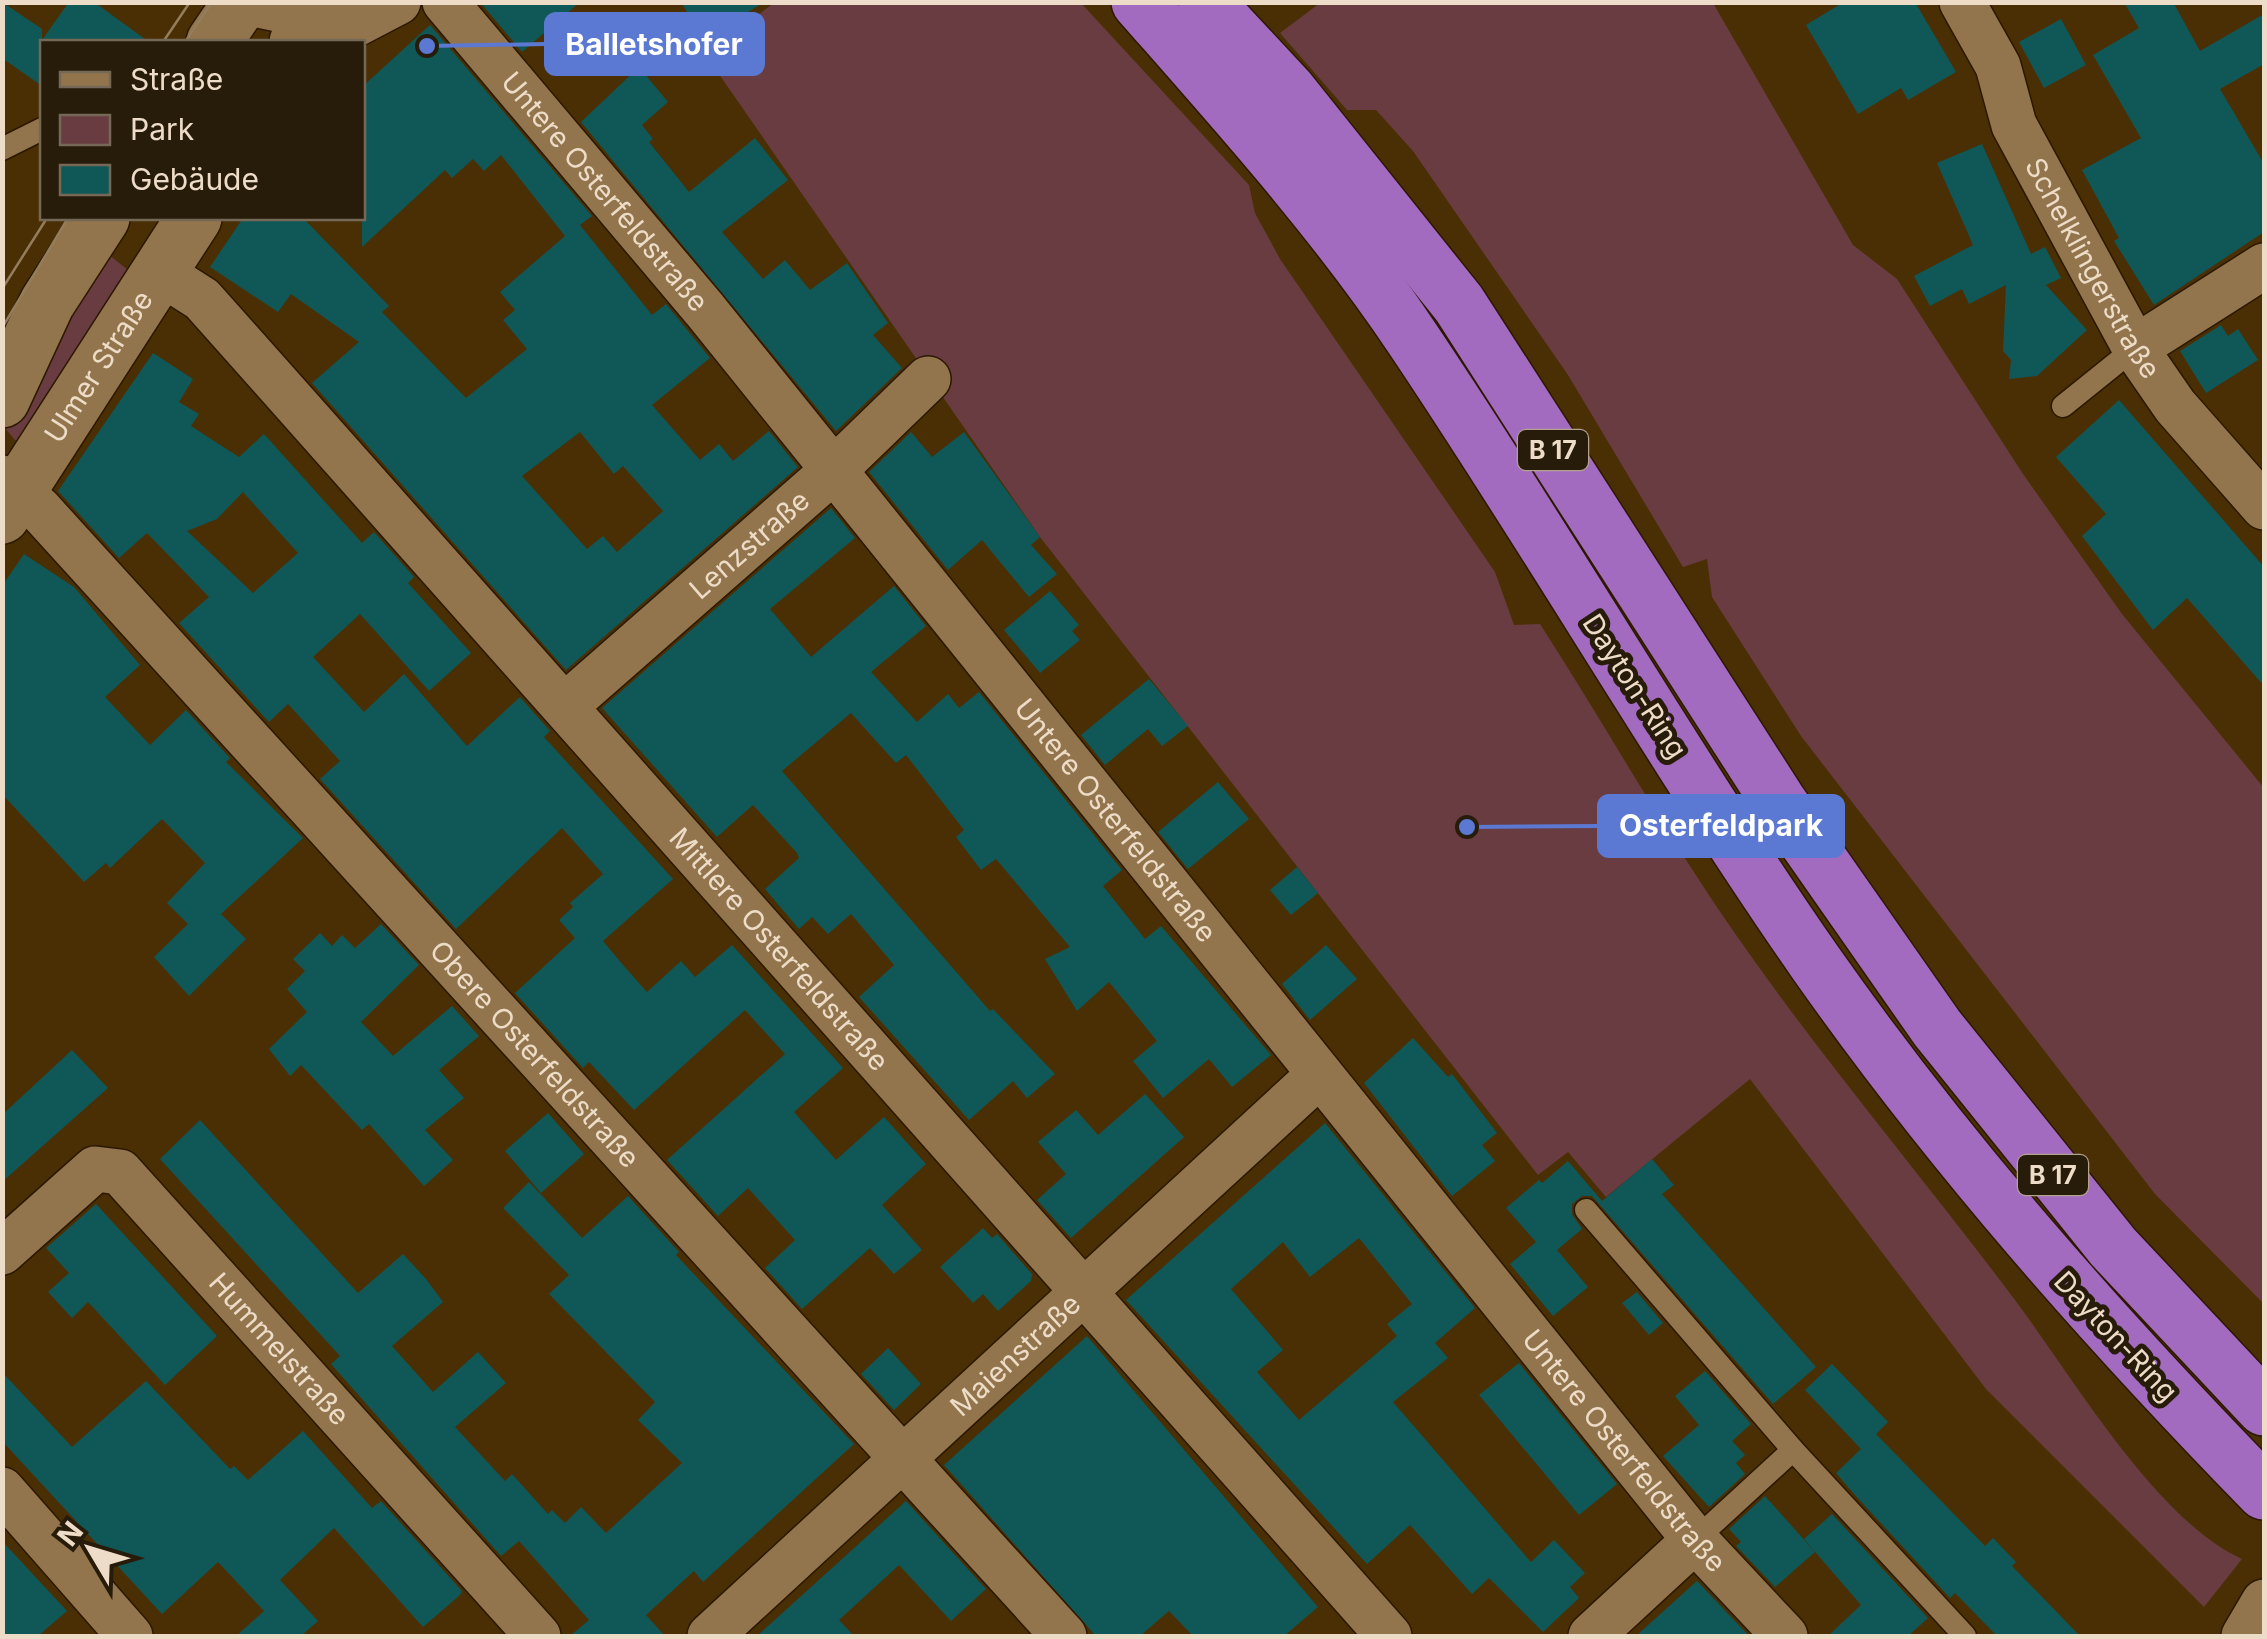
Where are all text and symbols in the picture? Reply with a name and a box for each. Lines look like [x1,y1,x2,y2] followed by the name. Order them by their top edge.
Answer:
[546,14,763,74] callout: Balletshofer
[565,26,743,62] text: Balletshofer
[40,40,365,220] legend
[130,61,223,97] text: Straße
[494,65,716,318] street label: Untere Osterfeldstraße
[130,111,195,147] text: Park
[2018,152,2168,385] street label: Schelklingerstraße
[130,161,259,197] text: Gebäude
[37,284,160,449] street label: Ulmer Straße
[1518,430,1588,470] road number: B 17
[682,483,816,606] street label: Lenzstraße
[1576,607,1694,765] street label: Dayton-Ring
[1007,692,1224,949] street label: Untere Osterfeldstraße
[1599,796,1843,856] callout: Osterfeldpark
[1619,807,1824,843] text: Osterfeldpark
[663,821,896,1078] street label: Mittlere Osterfeldstraße
[423,933,647,1175] street label: Obere Osterfeldstraße
[2018,1155,2088,1195] road number: B 17
[2047,1264,2185,1408] street label: Dayton-Ring
[202,1266,357,1432] street label: Hummelstraße
[943,1287,1087,1423] street label: Maienstraße
[1515,1323,1733,1579] street label: Untere Osterfeldstraße
[40,1499,140,1599] north arrow
[50,1515,90,1552] text: N

